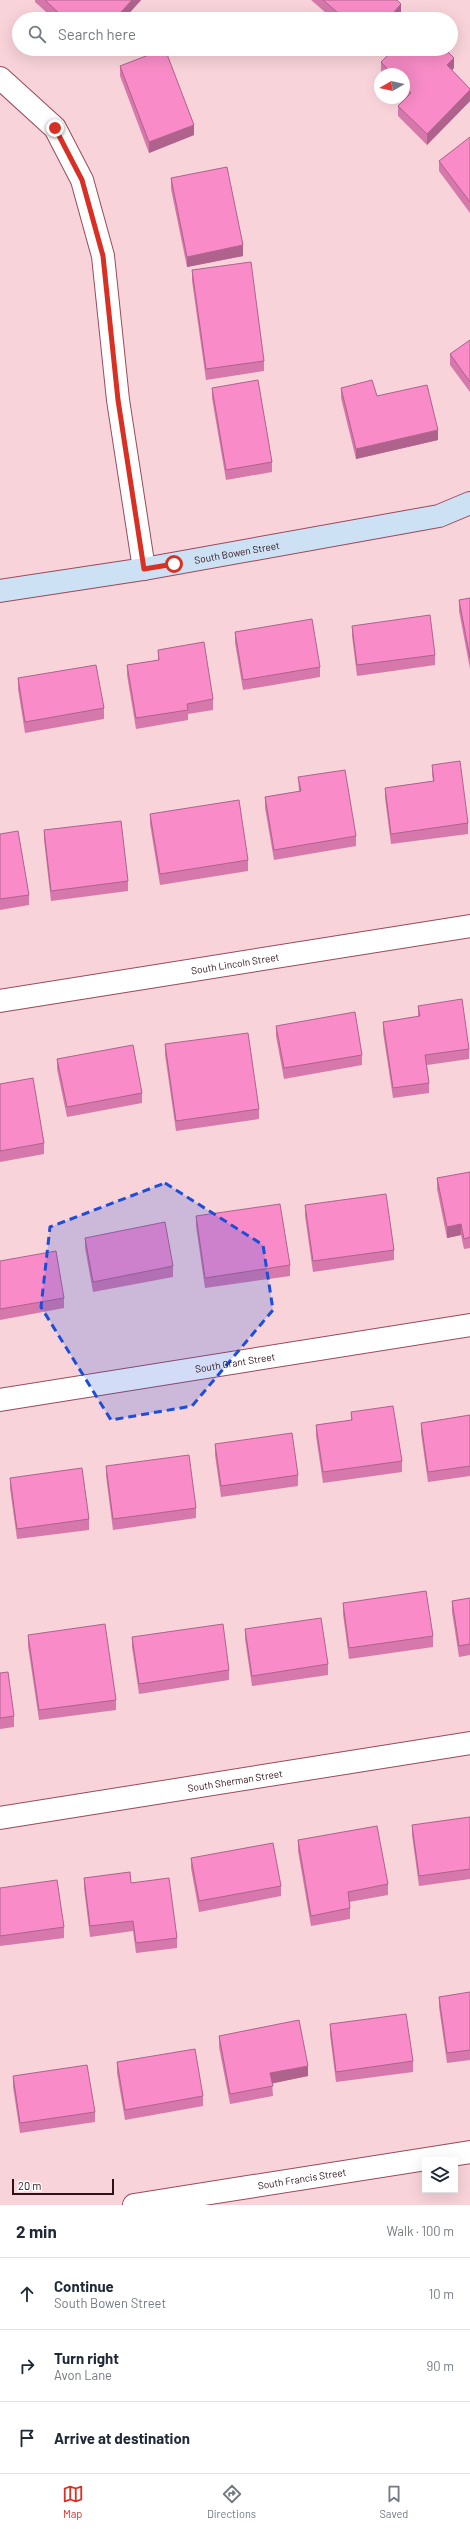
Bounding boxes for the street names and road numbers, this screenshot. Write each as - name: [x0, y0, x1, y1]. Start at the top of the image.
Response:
- street label: South Bowen Street: [193, 539, 281, 566]
- street label: South Lincoln Street: [190, 951, 280, 976]
- street label: South Grant Street: [194, 1350, 276, 1375]
- street label: South Sherman Street: [187, 1767, 284, 1794]
- street label: South Francis Street: [257, 2166, 347, 2191]

